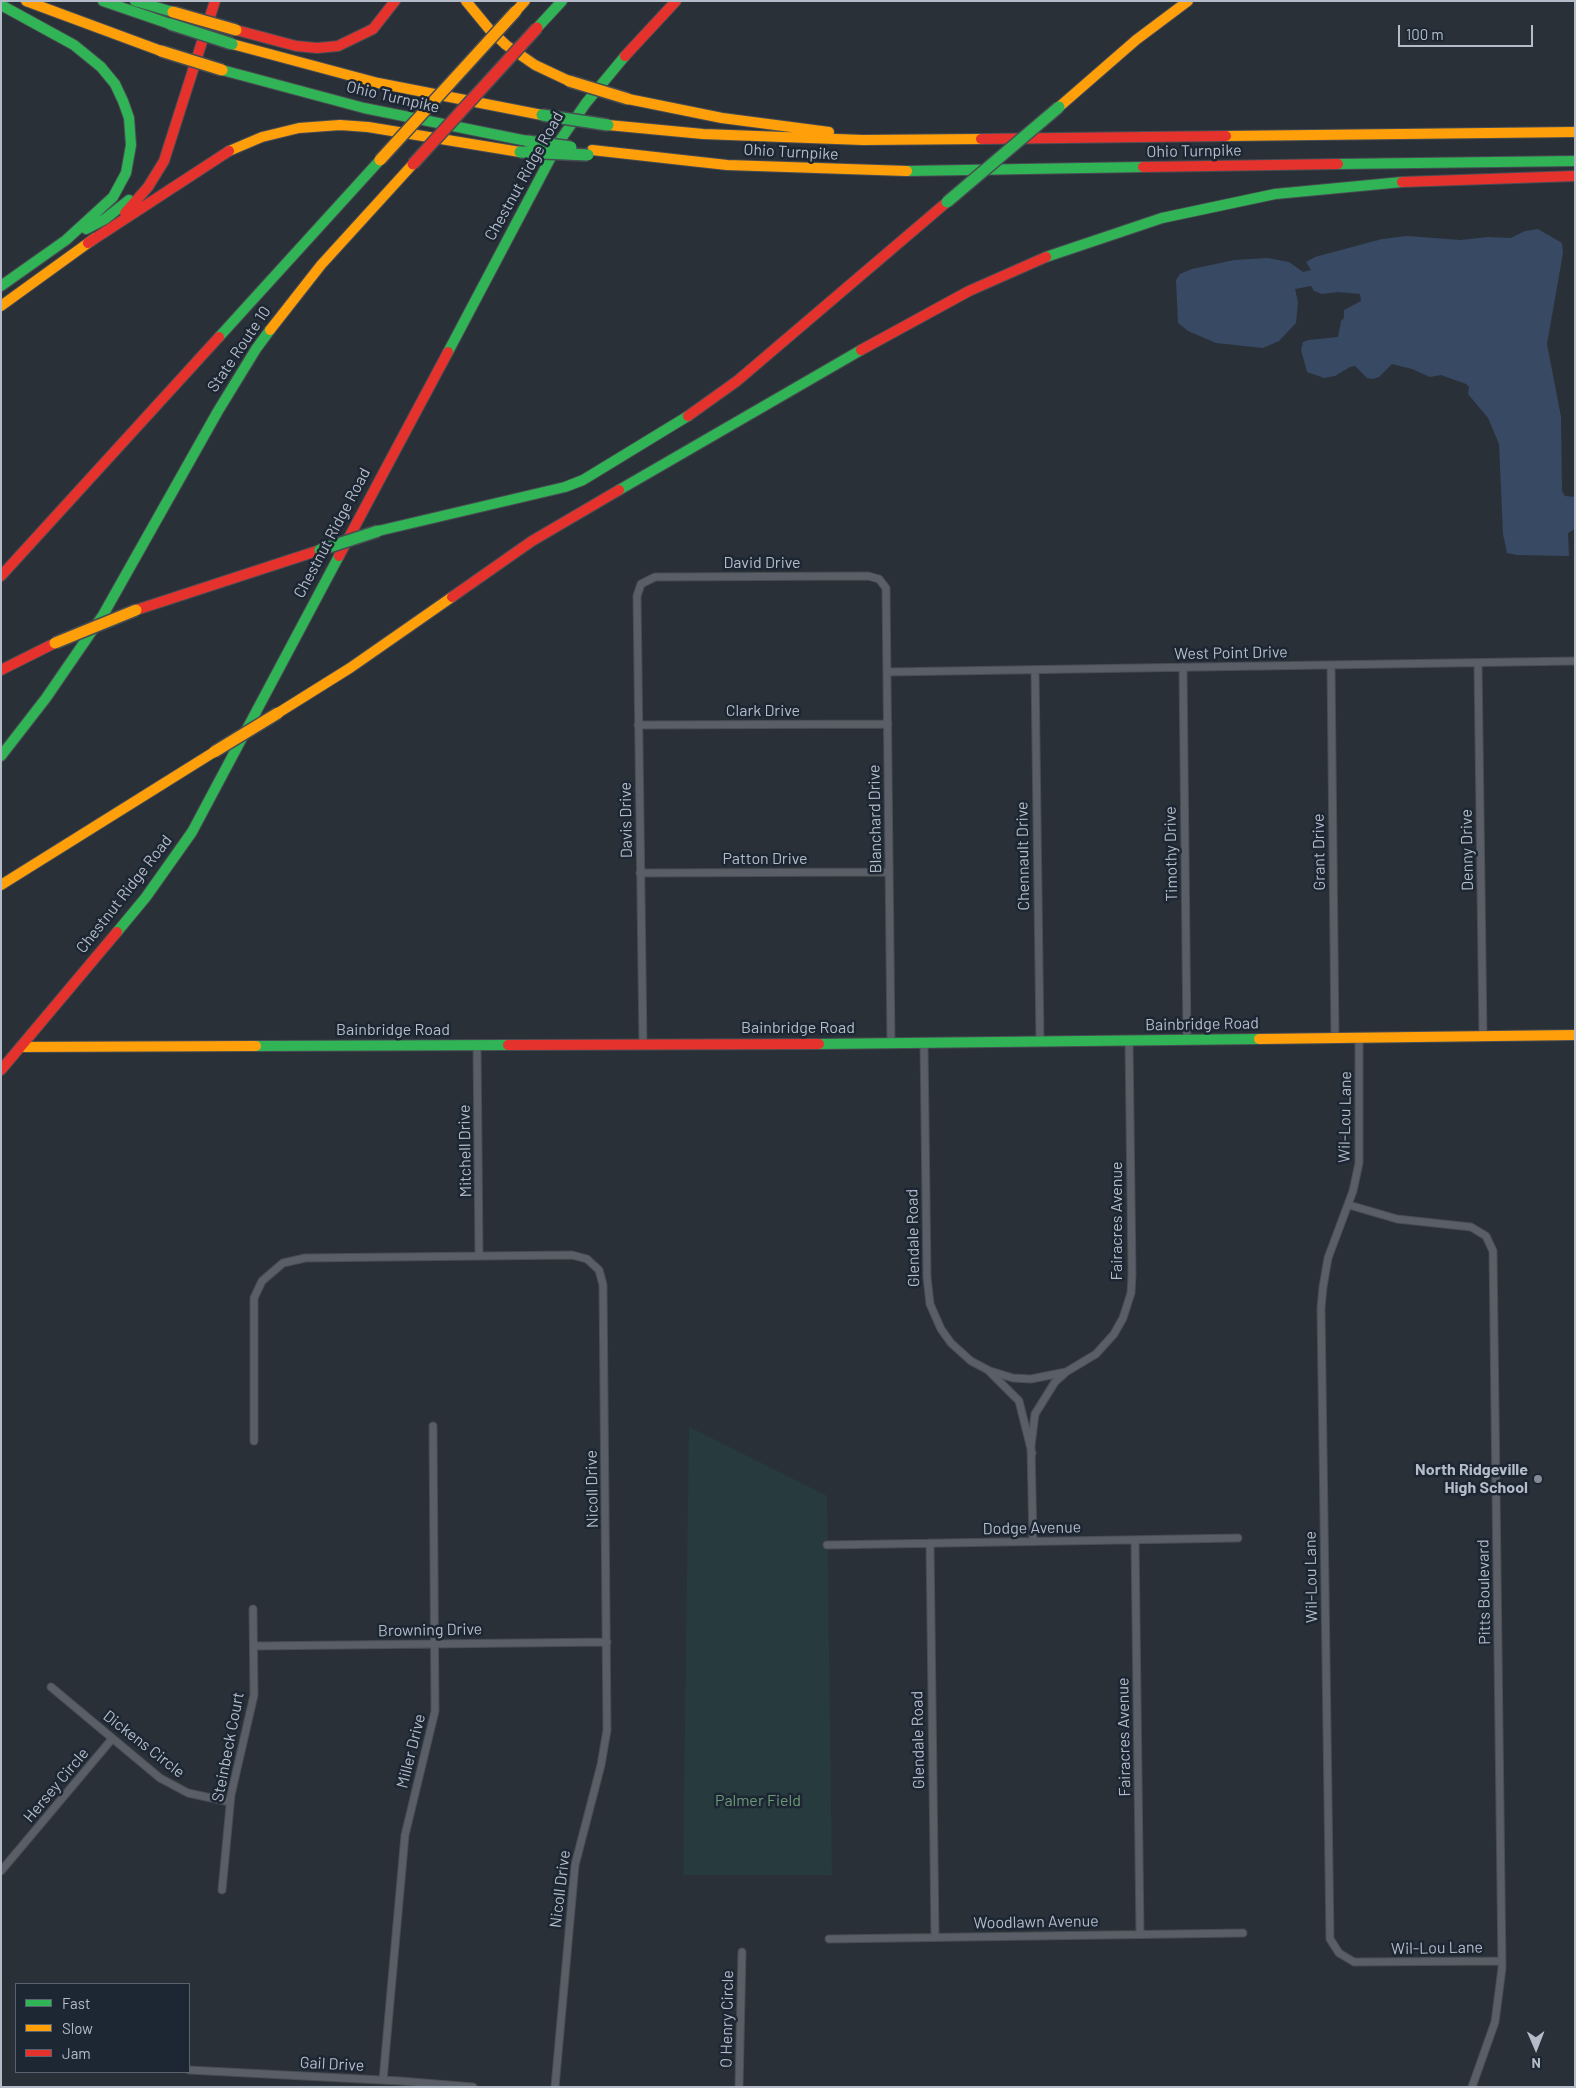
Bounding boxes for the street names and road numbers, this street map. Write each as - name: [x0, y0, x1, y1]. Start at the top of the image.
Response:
- street label: Ohio Turnpike: [344, 77, 442, 117]
- street label: Chestnut Ridge Road: [481, 108, 567, 244]
- street label: Ohio Turnpike: [743, 140, 839, 164]
- street label: Ohio Turnpike: [1146, 141, 1242, 161]
- street label: State Route 10: [203, 302, 275, 396]
- street label: Chestnut Ridge Road: [290, 465, 374, 601]
- street label: David Drive: [723, 553, 801, 573]
- street label: West Point Drive: [1174, 642, 1288, 664]
- street label: Clark Drive: [726, 701, 800, 721]
- street label: Blanchard Drive: [864, 764, 886, 874]
- street label: Davis Drive: [616, 782, 636, 858]
- street label: Chennault Drive: [1012, 801, 1034, 911]
- street label: Timothy Drive: [1161, 806, 1181, 902]
- street label: Denny Drive: [1457, 809, 1477, 891]
- street label: Grant Drive: [1309, 813, 1329, 891]
- street label: Chestnut Ridge Road: [72, 831, 176, 957]
- street label: Patton Drive: [722, 849, 808, 869]
- street label: Bainbridge Road: [1145, 1013, 1259, 1035]
- street label: Bainbridge Road: [741, 1018, 855, 1038]
- street label: Bainbridge Road: [336, 1020, 450, 1040]
- street label: Wil-Lou Lane: [1335, 1071, 1355, 1163]
- street label: Mitchell Drive: [455, 1105, 475, 1197]
- street label: Fairacres Avenue: [1107, 1162, 1127, 1280]
- street label: Glendale Road: [903, 1189, 923, 1287]
- street label: Nicoll Drive: [582, 1450, 602, 1528]
- street label: Dodge Avenue: [983, 1518, 1081, 1538]
- street label: Wil-Lou Lane: [1301, 1531, 1321, 1623]
- street label: Pitts Boulevard: [1473, 1539, 1495, 1645]
- street label: Browning Drive: [378, 1619, 482, 1641]
- street label: Fairacres Avenue: [1113, 1677, 1135, 1797]
- street label: Steinbeck Court: [208, 1690, 248, 1804]
- street label: Glendale Road: [908, 1691, 928, 1789]
- street label: Dickens Circle: [99, 1706, 189, 1782]
- street label: Miller Drive: [392, 1712, 430, 1790]
- street label: Hersey Circle: [19, 1744, 93, 1826]
- street label: Nicoll Drive: [546, 1849, 574, 1929]
- street label: Woodlawn Avenue: [973, 1911, 1099, 1933]
- street label: Wil-Lou Lane: [1391, 1938, 1483, 1958]
- street label: O Henry Circle: [717, 1970, 737, 2068]
- street label: Gail Drive: [299, 2053, 365, 2075]

